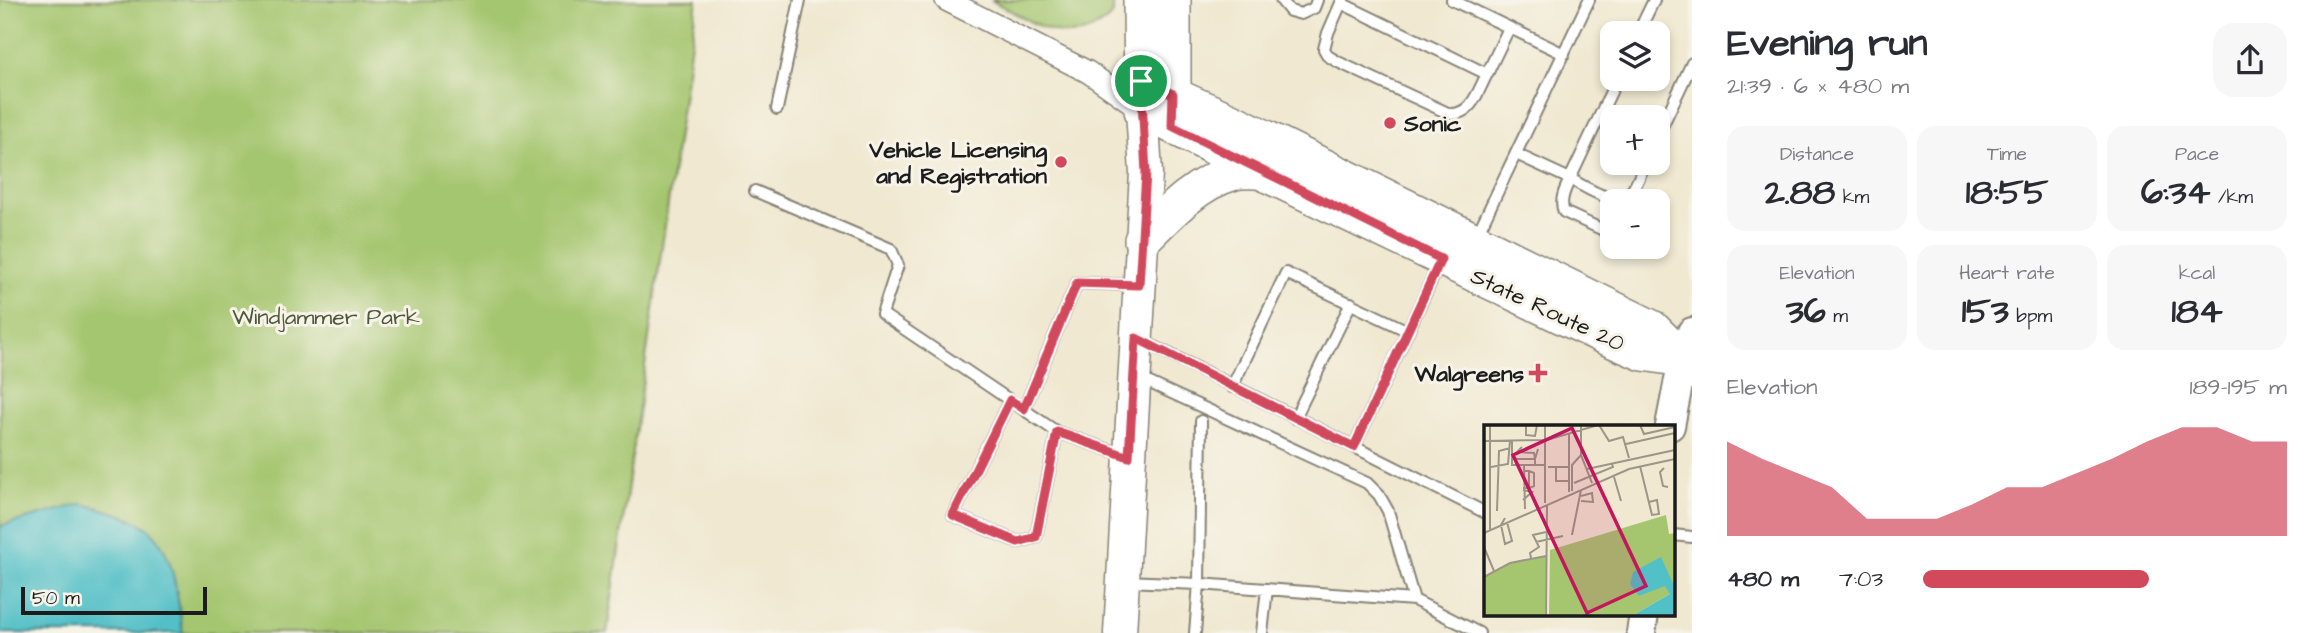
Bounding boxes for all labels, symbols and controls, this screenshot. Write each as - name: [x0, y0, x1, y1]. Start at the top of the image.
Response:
- text: Evening run: [1727, 18, 1928, 70]
- map controls: [1600, 21, 1670, 259]
- button: layers: [1600, 21, 1670, 91]
- button: share: [2213, 23, 2287, 97]
- pin: [1111, 51, 1171, 111]
- icon: arrive: [1122, 62, 1160, 100]
- text: 21:39 · 6 × 480 m: [1727, 70, 1909, 102]
- button: +: [1600, 105, 1670, 175]
- place label: Sonic: [1403, 108, 1462, 140]
- marker: Sonic: [1382, 115, 1398, 131]
- place label: Vehicle Licensing and Registration: [868, 134, 1047, 193]
- text: Distance: [1780, 141, 1854, 168]
- text: Time: [1987, 141, 2027, 168]
- text: Pace: [2175, 141, 2219, 168]
- marker: Vehicle Licensing and Registration: [1053, 154, 1069, 170]
- text: 2.88: [1765, 168, 1835, 217]
- text: 18:55: [1966, 168, 2048, 217]
- text: 6:34: [2141, 168, 2210, 217]
- text: km: [1835, 184, 1869, 211]
- text: /km: [2210, 184, 2253, 211]
- button: −: [1600, 189, 1670, 259]
- street label: State Route 20: [1465, 260, 1630, 360]
- text: Elevation: [1780, 260, 1854, 287]
- text: Heart rate: [1959, 260, 2055, 287]
- text: kcal: [2179, 260, 2215, 287]
- text: 36: [1786, 287, 1826, 336]
- text: 153: [1962, 287, 2009, 336]
- text: 184: [2172, 287, 2223, 336]
- park label: Windjammer Park: [232, 301, 420, 333]
- text: m: [1826, 303, 1848, 330]
- text: bpm: [2009, 303, 2052, 330]
- place label: Walgreens: [1414, 358, 1524, 391]
- marker: Walgreens: [1530, 365, 1546, 381]
- text: Elevation: [1727, 371, 1818, 403]
- text: 189–195 m: [2189, 371, 2287, 403]
- inset map: [1484, 425, 1674, 616]
- text: 480 m: [1727, 563, 1799, 595]
- text: 7:03: [1839, 563, 1883, 595]
- scale bar: [21, 584, 206, 616]
- text: 50 m: [32, 585, 80, 612]

